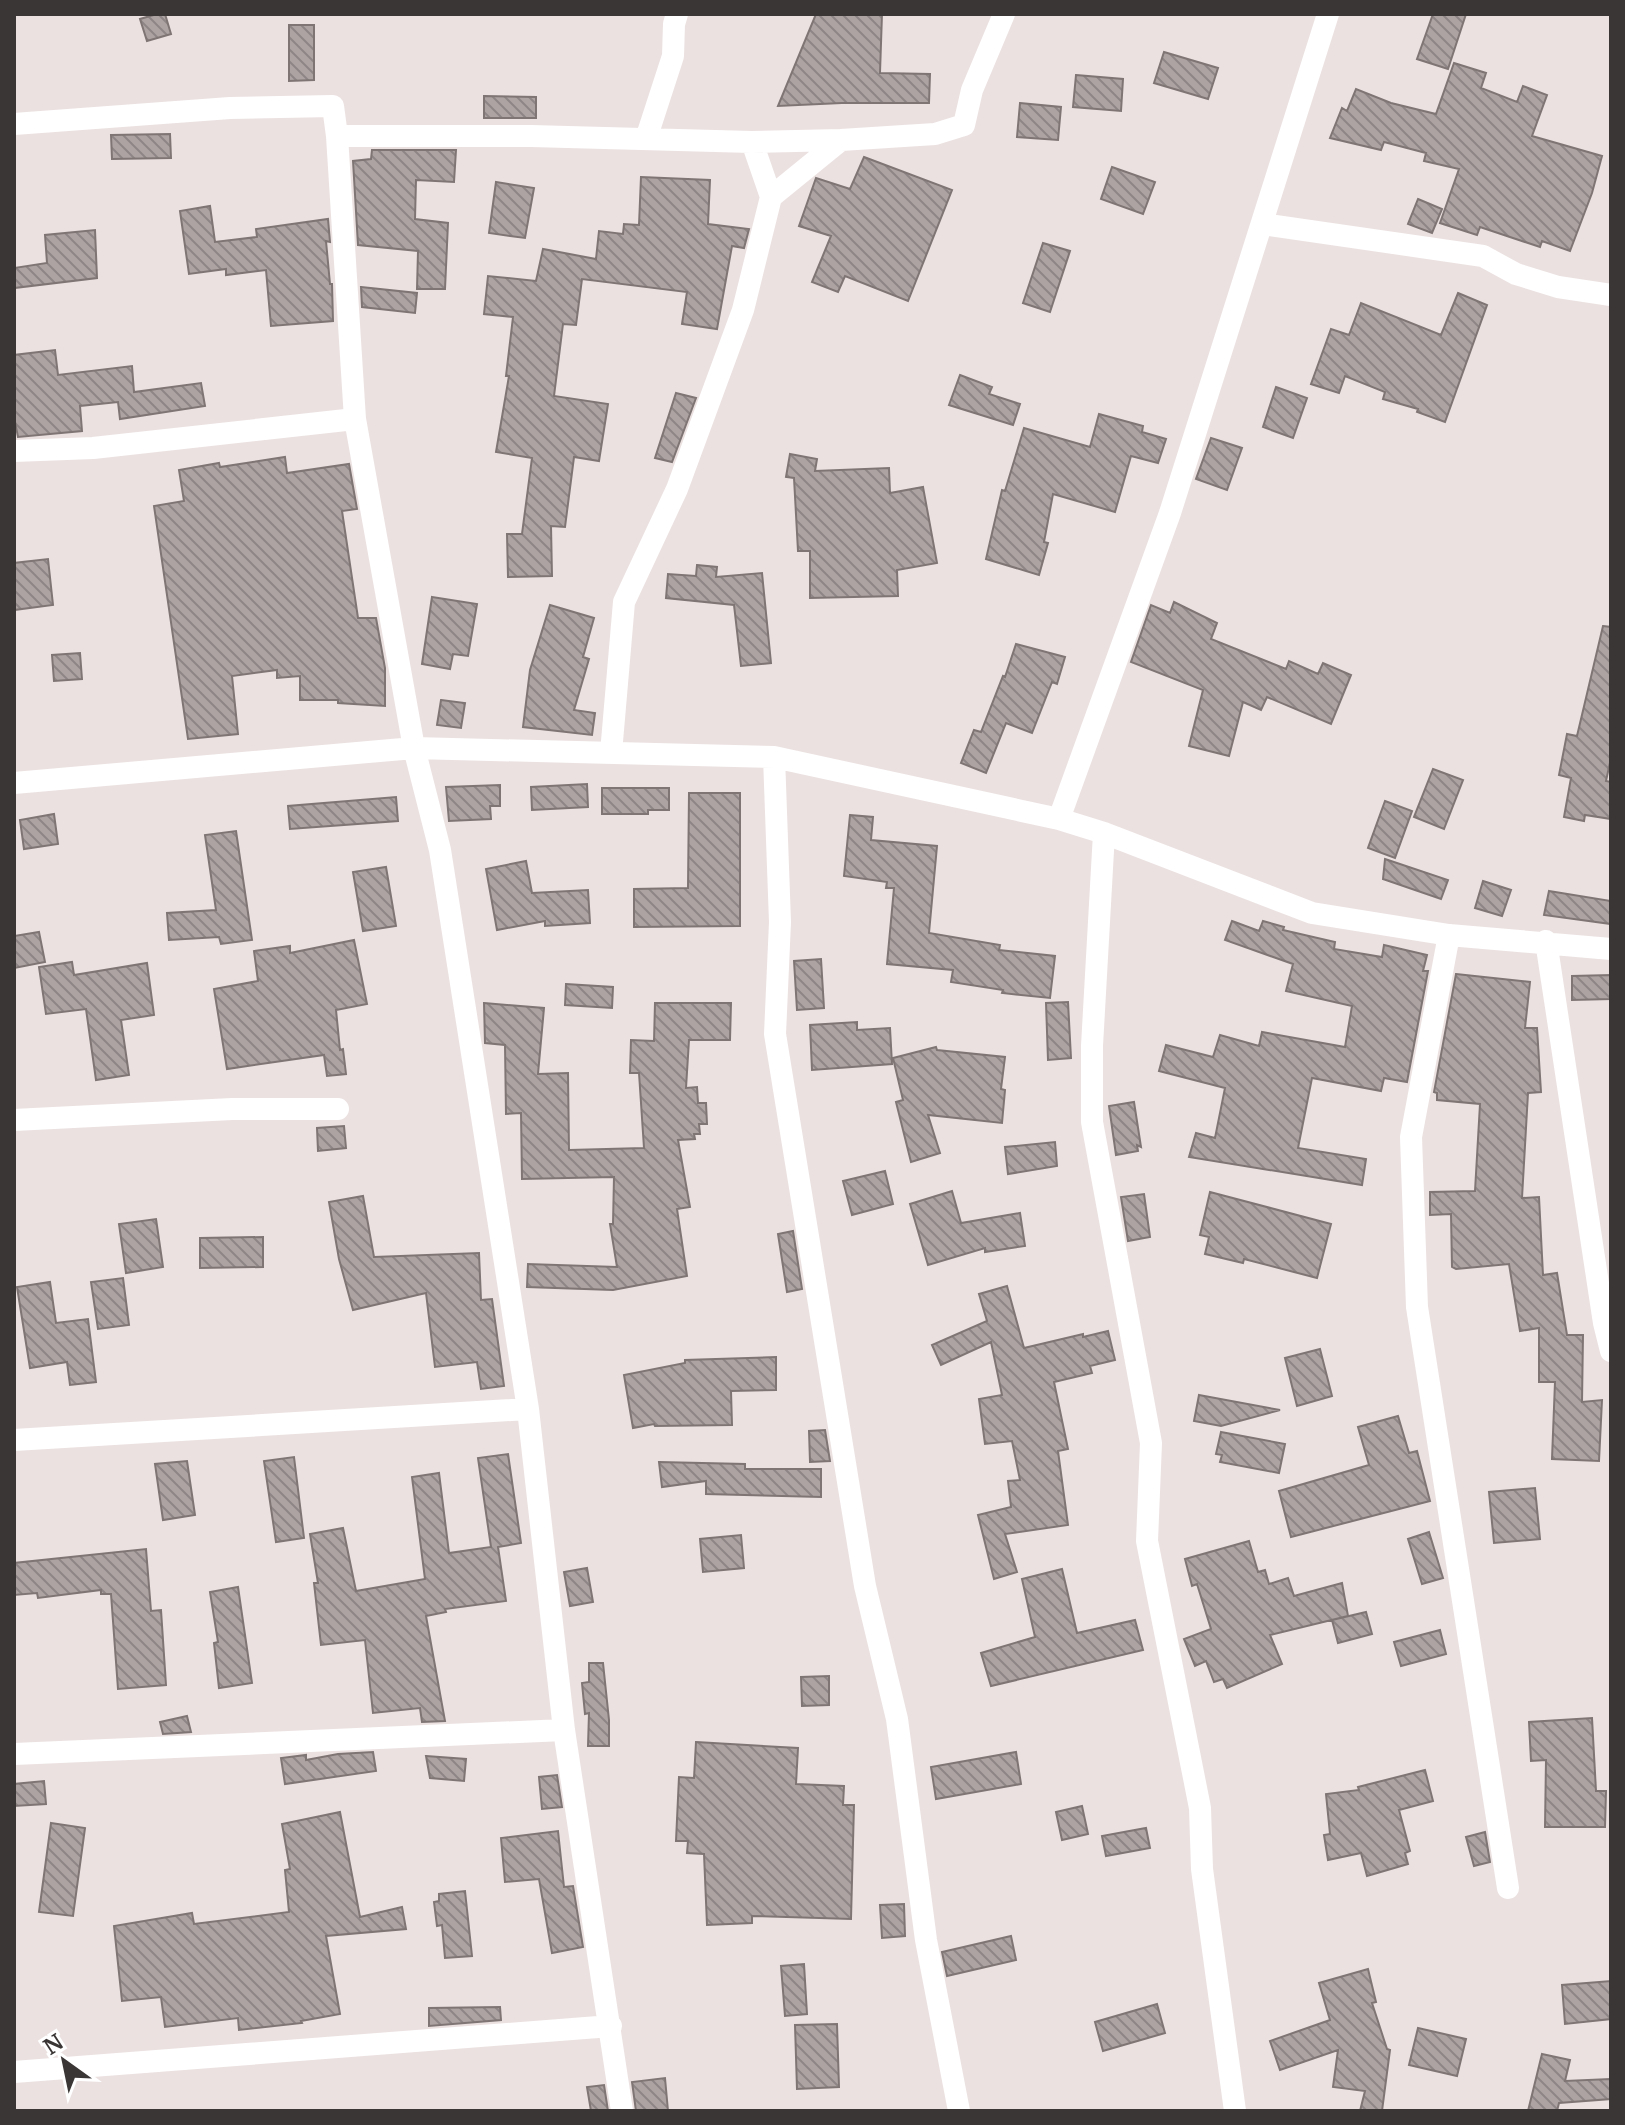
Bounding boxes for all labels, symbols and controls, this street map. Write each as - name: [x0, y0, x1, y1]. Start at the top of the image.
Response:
- north arrow: [24, 2021, 104, 2101]
- text: N: [38, 2027, 69, 2061]

